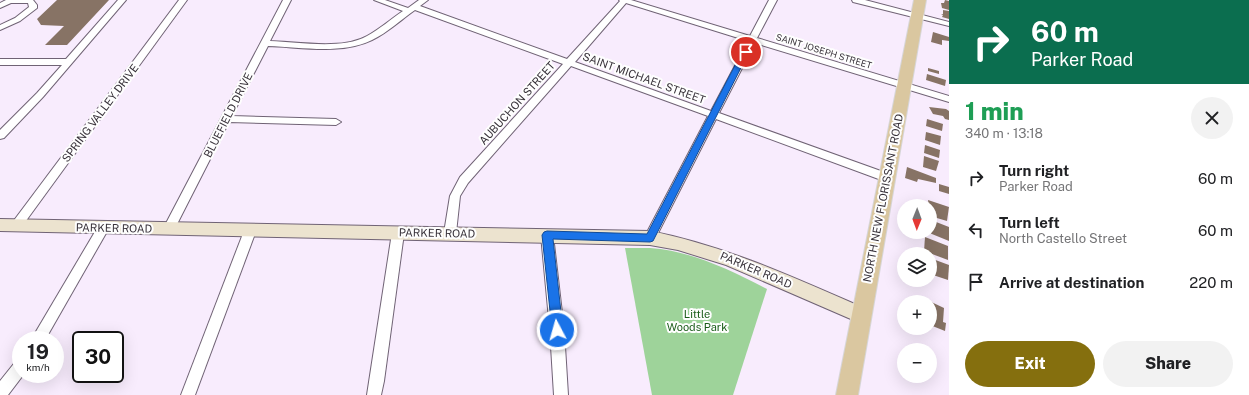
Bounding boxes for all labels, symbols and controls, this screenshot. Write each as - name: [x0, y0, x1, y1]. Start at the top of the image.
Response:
- text: 60 m: [1031, 15, 1099, 48]
- icon: right: [965, 16, 1017, 68]
- street label: SAINT JOSEPH STREET: [775, 31, 874, 71]
- pin: [729, 35, 763, 69]
- icon: arrive: [735, 41, 757, 63]
- text: Parker Road: [1031, 49, 1133, 70]
- street label: SAINT MICHAEL STREET: [581, 50, 707, 106]
- street label: AUBUCHON STREET: [477, 59, 558, 147]
- street label: SPRING VALLEY DRIVE: [59, 62, 141, 164]
- street label: BLUEFIELD DRIVE: [201, 70, 255, 159]
- text: 1 min: [965, 97, 1024, 125]
- button: close: [1191, 97, 1233, 139]
- street label: NORTH NEW FLORISSANT ROAD: [861, 112, 905, 283]
- text: 340 m · 13:18: [965, 126, 1043, 141]
- text: Turn right: [999, 162, 1069, 179]
- icon: right: [965, 167, 987, 189]
- text: 60 m: [1198, 170, 1233, 187]
- text: Parker Road: [999, 179, 1073, 194]
- north arrow: [897, 199, 937, 239]
- map controls: [897, 199, 937, 383]
- text: Turn left: [999, 214, 1060, 231]
- icon: left: [965, 219, 987, 241]
- street label: PARKER ROAD: [76, 221, 153, 235]
- text: 60 m: [1198, 222, 1233, 239]
- street label: PARKER ROAD: [399, 226, 476, 240]
- text: North Castello Street: [999, 231, 1127, 246]
- button: layers: [897, 247, 937, 287]
- street label: PARKER ROAD: [718, 250, 794, 291]
- icon: arrive: [965, 271, 987, 293]
- text: Arrive at destination: [999, 274, 1144, 291]
- text: 220 m: [1189, 274, 1233, 291]
- button: +: [897, 295, 937, 335]
- park label: Little Woods Park: [667, 308, 727, 333]
- position arrow: [536, 309, 578, 351]
- speed limit sign: 30: [72, 331, 124, 383]
- text: 19: [27, 340, 49, 364]
- button: Exit: [965, 341, 1095, 387]
- button: Share: [1103, 341, 1233, 387]
- button: −: [897, 343, 937, 383]
- text: km/h: [26, 361, 50, 373]

